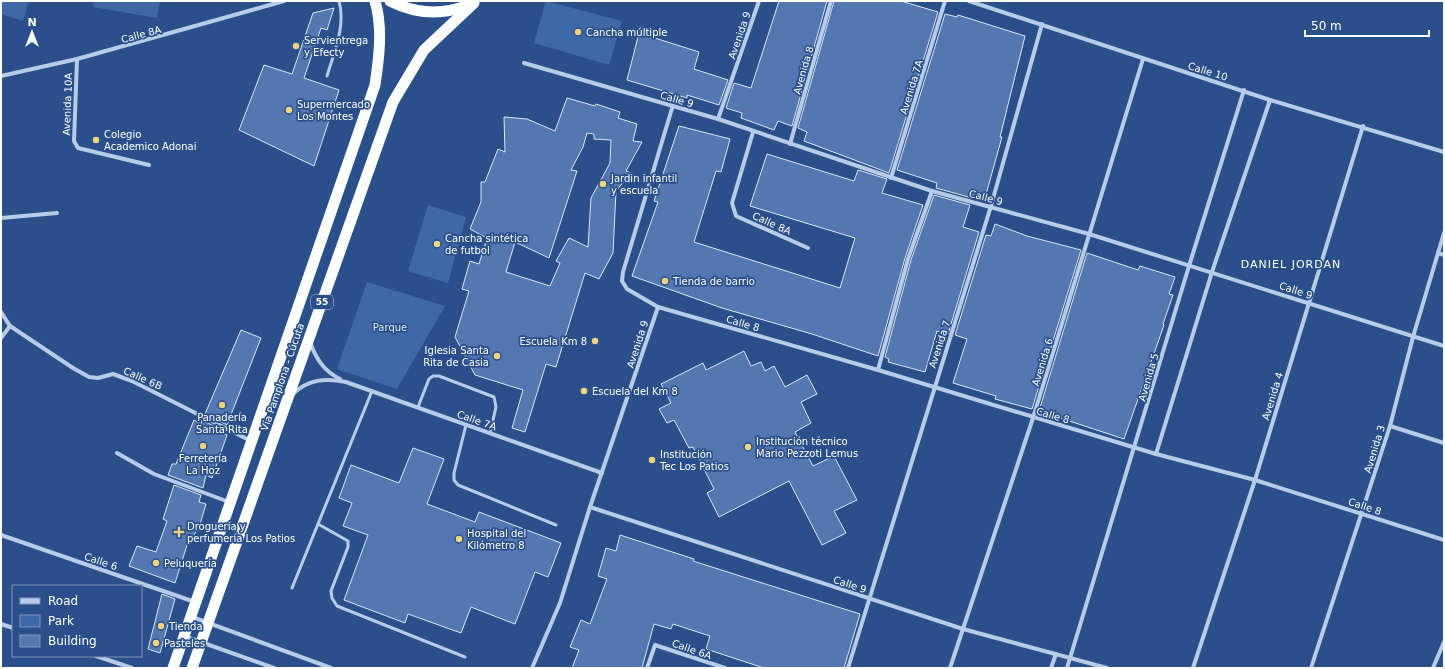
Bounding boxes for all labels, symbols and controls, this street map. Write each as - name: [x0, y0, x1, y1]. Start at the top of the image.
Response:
- street label: Avenida 9: [726, 10, 753, 60]
- north arrow: [12, 12, 52, 52]
- scale bar: [1305, 12, 1429, 38]
- text: N: [27, 16, 37, 29]
- text: 50 m: [1311, 19, 1342, 33]
- street label: Calle 8A: [120, 24, 163, 45]
- marker: Cancha múltiple: [573, 27, 583, 37]
- place label: Cancha múltiple: [586, 27, 667, 38]
- place label: Servientrega y Efecty: [304, 35, 368, 58]
- marker: Servientrega y Efecty: [291, 41, 301, 51]
- street label: Avenida 8: [791, 45, 816, 95]
- street label: Avenida 7A: [898, 58, 925, 116]
- street label: Calle 10: [1187, 60, 1229, 83]
- street label: Avenida 10A: [61, 72, 74, 136]
- street label: Calle 9: [659, 89, 695, 110]
- place label: Supermercado Los Montes: [297, 99, 370, 122]
- marker: Supermercado Los Montes: [284, 105, 294, 115]
- place label: Colegio Academico Adonai: [104, 129, 196, 152]
- marker: Colegio Academico Adonai: [91, 135, 101, 145]
- place label: Jardin infantil y escuela: [610, 173, 677, 196]
- marker: Jardin infantil y escuela: [598, 179, 608, 189]
- street label: Calle 9: [968, 188, 1004, 207]
- street label: Calle 8A: [751, 210, 793, 237]
- place label: Cancha sintética de futbol: [445, 233, 528, 256]
- marker: Cancha sintética de futbol: [432, 239, 442, 249]
- district label: DANIEL JORDAN: [1241, 258, 1341, 271]
- marker: Tienda de barrio: [660, 276, 670, 286]
- place label: Tienda de barrio: [672, 276, 755, 287]
- street label: Calle 9: [1278, 280, 1314, 301]
- road number: 55: [311, 295, 333, 309]
- street label: Calle 8: [725, 313, 761, 334]
- street label: Avenida 9: [625, 319, 650, 369]
- street label: Avenida 7: [927, 319, 952, 369]
- street label: Vía Pamplona - Cúcuta: [259, 322, 306, 433]
- park label: Parque: [373, 322, 407, 333]
- place label: Escuela Km 8: [520, 336, 587, 347]
- marker: Escuela Km 8: [590, 336, 600, 346]
- street label: Avenida 6: [1030, 337, 1055, 387]
- place label: Iglesia Santa Rita de Casia: [423, 345, 489, 368]
- marker: Iglesia Santa Rita de Casia: [492, 351, 502, 361]
- street label: Avenida 5: [1136, 352, 1161, 402]
- street label: Calle 6B: [122, 365, 164, 392]
- street label: Avenida 4: [1260, 371, 1285, 421]
- marker: Escuela del Km 8: [579, 386, 589, 396]
- place label: Escuela del Km 8: [592, 386, 678, 397]
- marker: Panadería Santa Rita: [217, 400, 227, 410]
- street label: Calle 8: [1035, 405, 1071, 426]
- street label: Calle 7A: [456, 409, 498, 432]
- place label: Panadería Santa Rita: [196, 412, 248, 435]
- street label: Avenida 3: [1362, 424, 1387, 474]
- place label: Institución técnico Mario Pezzoti Lemus: [756, 436, 858, 459]
- marker: Ferretería La Hoz: [198, 441, 208, 451]
- marker: Institución técnico Mario Pezzoti Lemus: [743, 442, 753, 452]
- place label: Institución Tec Los Patios: [659, 449, 729, 472]
- place label: Ferretería La Hoz: [179, 453, 227, 476]
- marker: Institución Tec Los Patios: [647, 455, 657, 465]
- street label: Calle 8: [1347, 496, 1383, 517]
- place label: Droguería y perfumería Los Patios: [187, 521, 295, 544]
- marker: Droguería y perfumería Los Patios: [174, 527, 184, 537]
- place label: Hospital del Kilómetro 8: [467, 528, 526, 551]
- marker: Hospital del Kilómetro 8: [454, 534, 464, 544]
- street label: Calle 6: [83, 551, 119, 572]
- marker: Peluquería: [151, 558, 161, 568]
- place label: Peluquería: [164, 558, 217, 569]
- street label: Calle 9: [832, 574, 868, 595]
- legend: [12, 585, 142, 657]
- text: Road: [48, 594, 78, 608]
- text: Park: [48, 614, 74, 628]
- marker: Tienda: [156, 621, 166, 631]
- place label: Tienda: [168, 621, 203, 632]
- text: Building: [48, 634, 97, 648]
- marker: Pasteles: [151, 638, 161, 648]
- place label: Pasteles: [164, 638, 205, 649]
- street label: Calle 6A: [671, 638, 713, 661]

